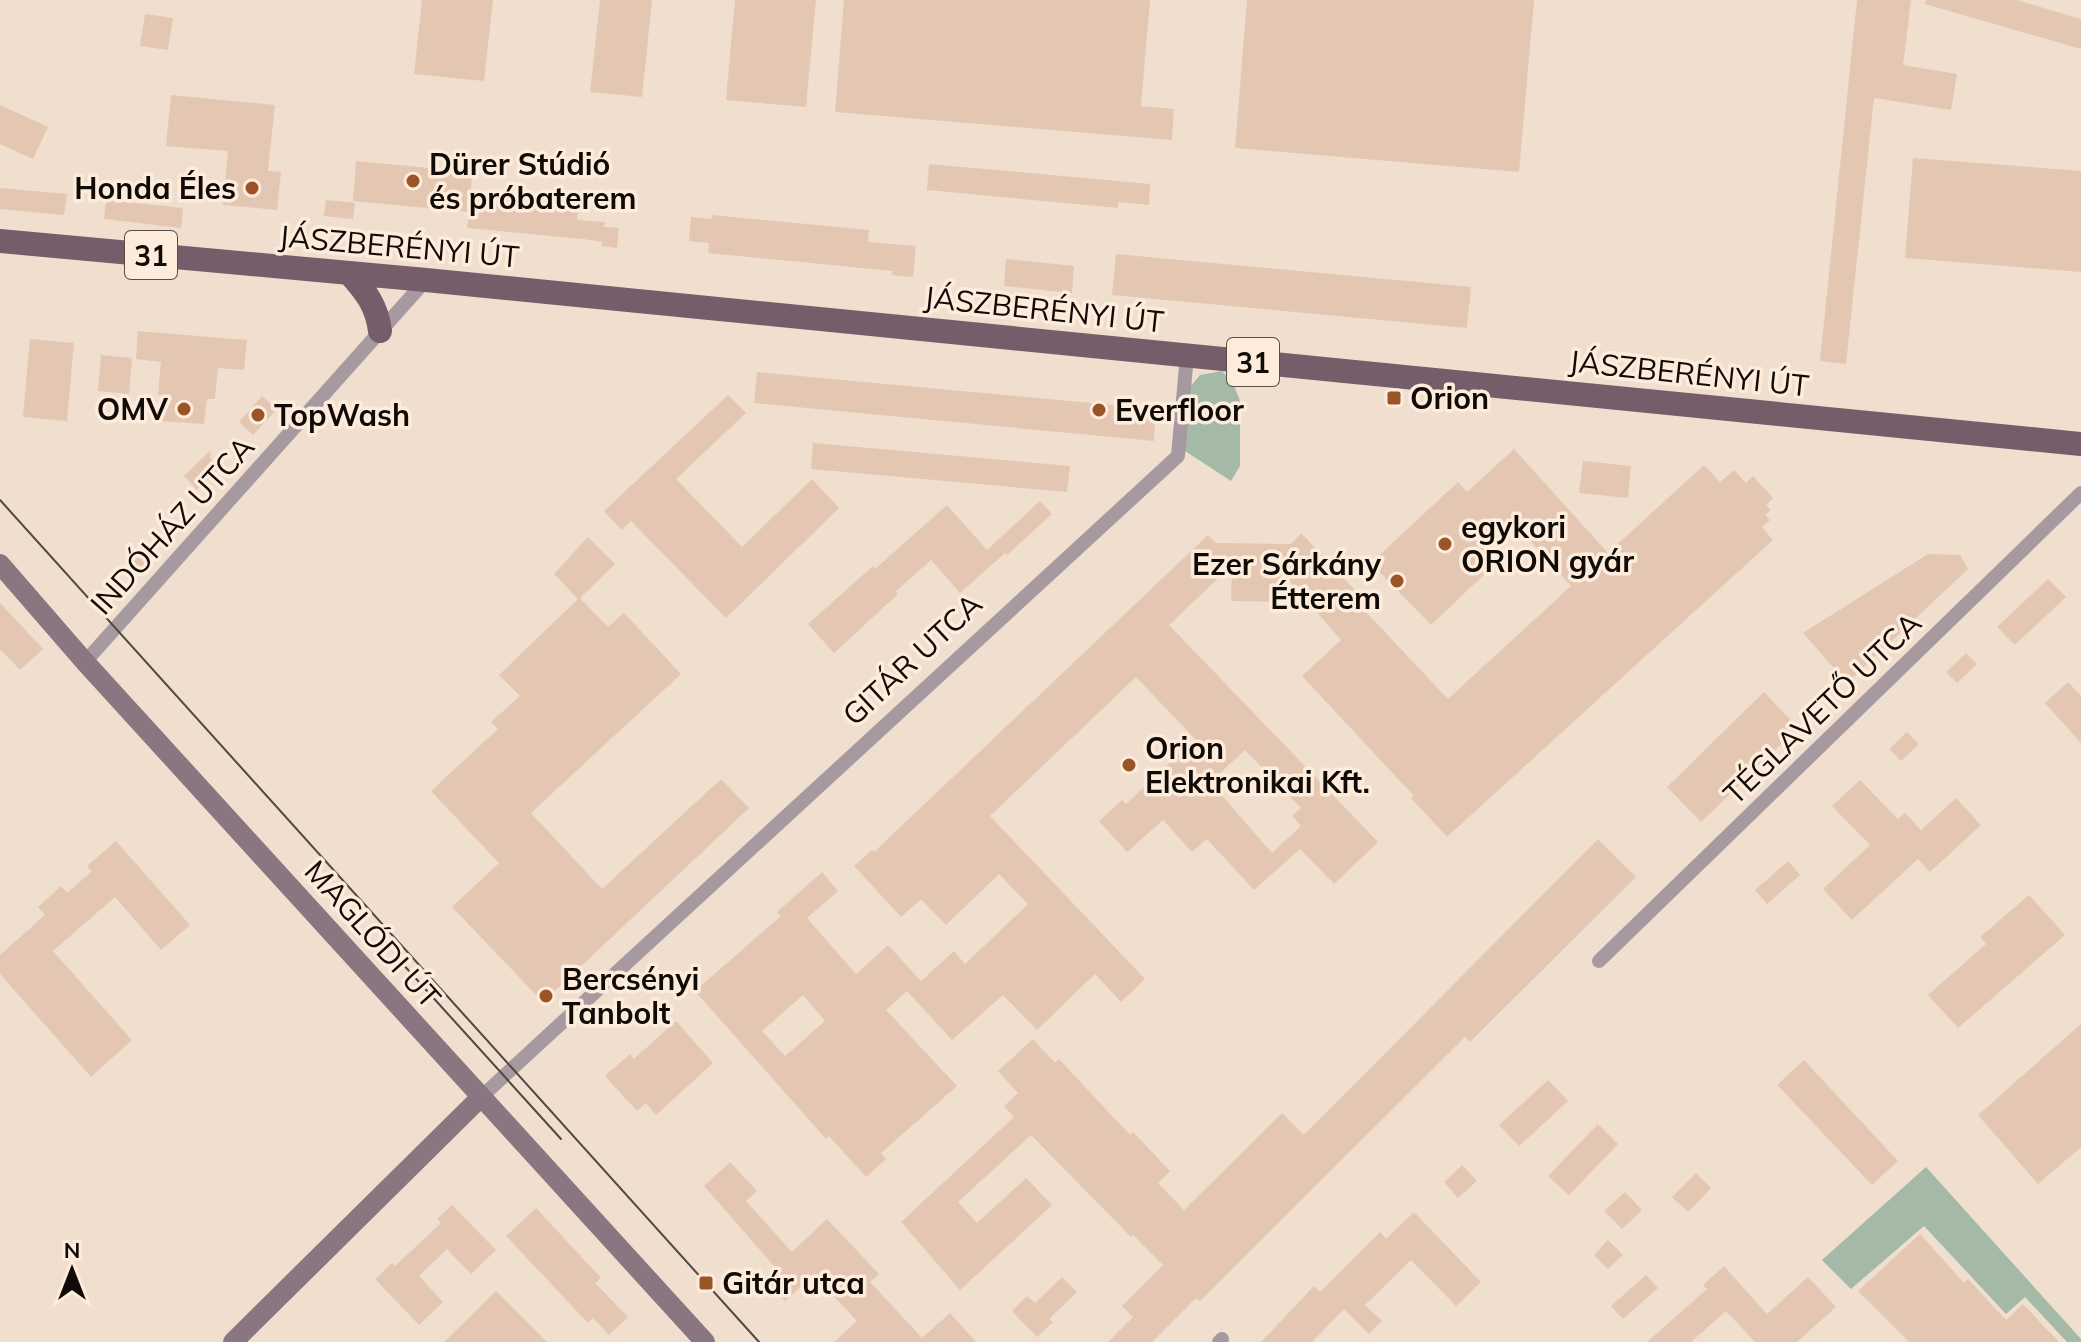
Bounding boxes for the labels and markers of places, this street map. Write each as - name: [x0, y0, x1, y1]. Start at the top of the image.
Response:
- place label: Dürer Stúdió és próbaterem: [429, 145, 636, 217]
- place label: Honda Éles: [74, 169, 236, 207]
- marker: Dürer Stúdió és próbaterem: [404, 172, 422, 190]
- marker: Honda Éles: [243, 179, 261, 197]
- place label: Orion: [1410, 379, 1489, 417]
- marker: Orion: [1385, 389, 1403, 407]
- place label: OMV: [97, 390, 168, 428]
- place label: Everfloor: [1115, 391, 1244, 429]
- place label: TopWash: [274, 396, 410, 434]
- marker: OMV: [175, 400, 193, 418]
- marker: Everfloor: [1090, 401, 1108, 419]
- marker: TopWash: [249, 406, 267, 424]
- place label: egykori ORION gyár: [1461, 508, 1634, 580]
- marker: egykori ORION gyár: [1436, 535, 1454, 553]
- place label: Ezer Sárkány Étterem: [1192, 545, 1382, 617]
- marker: Ezer Sárkány Étterem: [1388, 572, 1406, 590]
- place label: Orion Elektronikai Kft.: [1145, 729, 1370, 801]
- marker: Orion Elektronikai Kft.: [1120, 756, 1138, 774]
- place label: Bercsényi Tanbolt: [562, 960, 699, 1032]
- marker: Bercsényi Tanbolt: [537, 987, 555, 1005]
- place label: Gitár utca: [722, 1264, 865, 1302]
- marker: Gitár utca: [697, 1274, 715, 1292]

